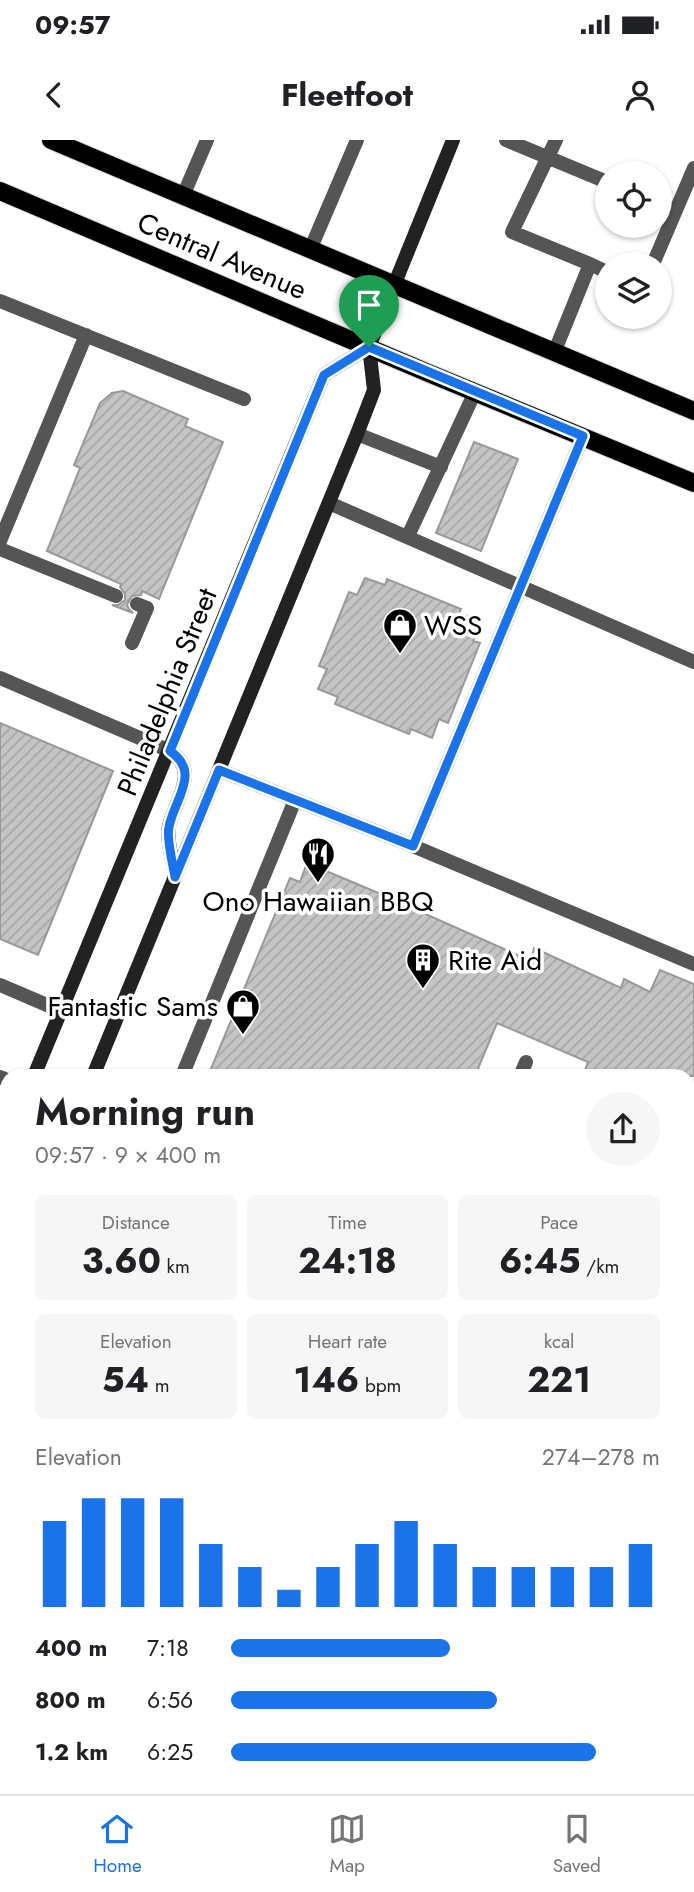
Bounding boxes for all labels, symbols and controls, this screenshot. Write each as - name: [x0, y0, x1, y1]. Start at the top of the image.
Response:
- text: 09:57: [35, 6, 110, 44]
- text: Fleetfoot: [281, 72, 413, 118]
- icon: back: [35, 76, 73, 114]
- icon: person: [621, 76, 659, 114]
- map controls: [595, 161, 672, 329]
- button: locate: [595, 161, 672, 238]
- street label: Central Avenue: [131, 202, 313, 310]
- button: layers: [595, 252, 672, 329]
- pin: [339, 275, 399, 347]
- icon: arrive: [350, 286, 388, 324]
- street label: Philadelphia Street: [107, 582, 227, 802]
- place label: WSS: [424, 605, 482, 646]
- shop icon: WSS: [381, 606, 419, 655]
- restaurant icon: Ono Hawaiian BBQ: [299, 835, 337, 884]
- place label: Ono Hawaiian BBQ: [203, 881, 434, 922]
- place label: Rite Aid: [448, 940, 542, 981]
- building icon: Rite Aid: [404, 941, 442, 990]
- place label: Fantastic Sams: [47, 986, 218, 1027]
- shop icon: Fantastic Sams: [224, 987, 262, 1036]
- text: Morning run: [35, 1084, 255, 1139]
- button: share: [586, 1092, 660, 1166]
- text: 09:57 · 9 × 400 m: [35, 1138, 221, 1172]
- text: Distance: [102, 1209, 170, 1236]
- text: Time: [328, 1209, 367, 1236]
- text: Pace: [540, 1209, 578, 1236]
- text: 3.60: [82, 1236, 161, 1286]
- text: 24:18: [298, 1236, 397, 1286]
- text: 6:45: [499, 1236, 581, 1286]
- text: km: [161, 1253, 190, 1280]
- text: /km: [581, 1253, 619, 1280]
- text: Elevation: [100, 1328, 172, 1355]
- text: Heart rate: [308, 1328, 387, 1355]
- text: kcal: [544, 1328, 575, 1355]
- text: 54: [102, 1355, 149, 1405]
- text: 146: [294, 1355, 359, 1405]
- text: 221: [527, 1355, 591, 1405]
- text: m: [149, 1372, 170, 1399]
- text: bpm: [359, 1372, 401, 1399]
- text: Elevation: [35, 1440, 122, 1474]
- text: 274–278 m: [542, 1440, 660, 1474]
- text: 400 m: [35, 1631, 107, 1665]
- text: 7:18: [147, 1631, 189, 1665]
- text: 800 m: [35, 1683, 106, 1717]
- text: 6:56: [147, 1683, 193, 1717]
- text: 1.2 km: [35, 1735, 108, 1769]
- text: 6:25: [147, 1735, 193, 1769]
- tab: Home: [93, 1810, 142, 1879]
- tab: Map: [328, 1810, 366, 1879]
- tab: Saved: [553, 1810, 601, 1879]

